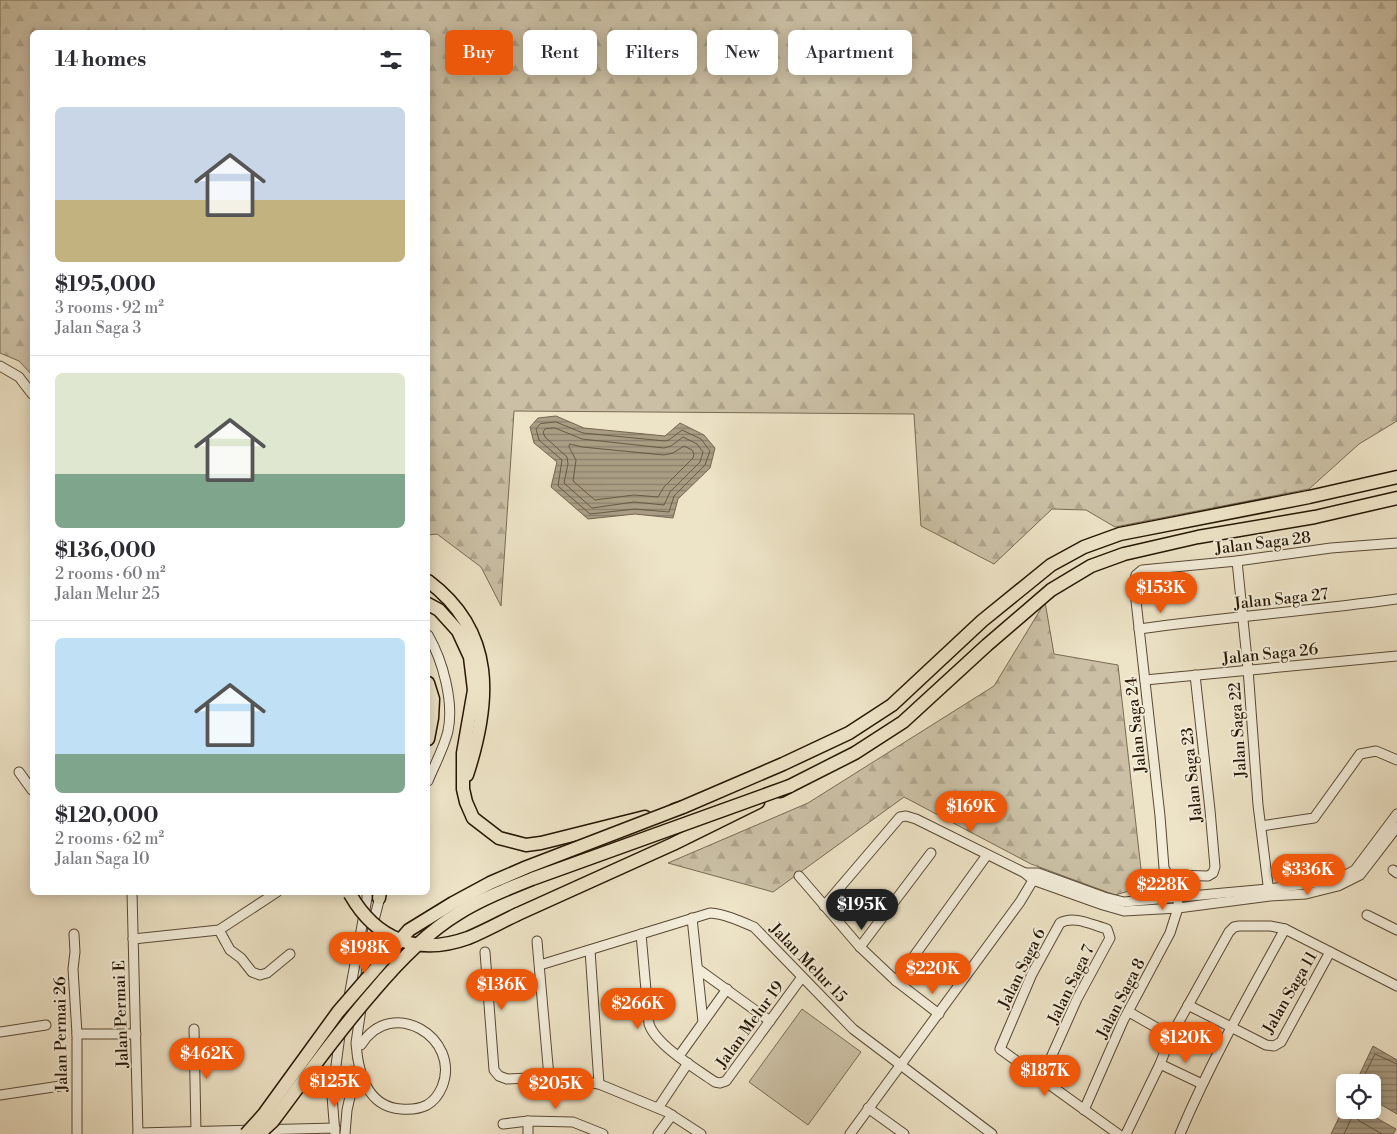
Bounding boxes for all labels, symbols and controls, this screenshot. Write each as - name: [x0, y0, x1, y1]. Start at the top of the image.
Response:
- chip: Buy: [445, 30, 513, 75]
- chip: Rent: [523, 30, 597, 75]
- chip: Filters: [607, 30, 697, 75]
- chip: New: [707, 30, 778, 75]
- chip: Apartment: [788, 30, 912, 75]
- icon: filters: [377, 46, 405, 74]
- text: 14 homes: [55, 47, 146, 73]
- icon: home: [185, 140, 275, 230]
- text: $195,000: [55, 272, 156, 298]
- text: 3 rooms · 92 m²: [55, 298, 164, 318]
- text: Jalan Saga 3: [55, 318, 141, 338]
- icon: home: [185, 405, 275, 495]
- street label: Jalan Saga 28: [1213, 527, 1312, 559]
- text: $136,000: [55, 538, 156, 564]
- text: 2 rooms · 60 m²: [55, 564, 166, 584]
- pin: $153K: [1126, 572, 1196, 614]
- text: $153K: [1136, 578, 1186, 598]
- text: Jalan Melur 25: [55, 584, 160, 604]
- street label: Jalan Saga 27: [1232, 584, 1329, 614]
- street label: Jalan Saga 26: [1220, 639, 1319, 669]
- icon: home: [185, 670, 275, 760]
- street label: Jalan Saga 24: [1121, 676, 1151, 775]
- street label: Jalan Saga 22: [1225, 681, 1251, 779]
- street label: Jalan Saga 23: [1177, 726, 1207, 824]
- pin: $169K: [936, 790, 1006, 833]
- text: $169K: [946, 797, 996, 817]
- text: $120,000: [55, 803, 159, 829]
- text: 2 rooms · 62 m²: [55, 829, 164, 849]
- text: Jalan Saga 10: [55, 849, 150, 869]
- pin: $336K: [1273, 854, 1343, 896]
- text: $336K: [1282, 860, 1334, 880]
- pin: $228K: [1128, 868, 1198, 911]
- text: $228K: [1137, 875, 1189, 895]
- pin: $195K: [827, 888, 897, 931]
- text: $195K: [837, 895, 887, 915]
- street label: Jalan Melur 15: [765, 918, 851, 1007]
- street label: Jalan Saga 6: [993, 925, 1050, 1013]
- pin: $198K: [330, 932, 400, 974]
- text: $198K: [340, 938, 390, 958]
- street label: Jalan Saga 7: [1043, 942, 1099, 1028]
- street label: Jalan Saga 11: [1258, 948, 1322, 1038]
- pin: $220K: [898, 952, 968, 995]
- street label: Jalan Saga 8: [1092, 955, 1150, 1043]
- text: $220K: [906, 959, 960, 979]
- street label: Jalan Permai E: [109, 960, 133, 1069]
- pin: $136K: [467, 968, 537, 1011]
- text: $136K: [477, 975, 527, 995]
- street label: Jalan Permai 26: [50, 976, 72, 1093]
- street label: Jalan Melur 19: [711, 977, 788, 1073]
- pin: $266K: [603, 988, 673, 1030]
- text: $266K: [612, 994, 664, 1014]
- pin: $120K: [1151, 1022, 1221, 1064]
- text: $120K: [1160, 1028, 1212, 1048]
- pin: $462K: [172, 1038, 242, 1080]
- text: $462K: [180, 1044, 234, 1064]
- pin: $187K: [1010, 1054, 1080, 1097]
- text: $187K: [1020, 1061, 1070, 1081]
- pin: $125K: [300, 1066, 370, 1108]
- pin: $205K: [521, 1068, 591, 1110]
- text: $125K: [310, 1072, 360, 1092]
- text: $205K: [529, 1074, 583, 1094]
- map controls: [1336, 1074, 1381, 1119]
- button: locate: [1336, 1074, 1381, 1119]

